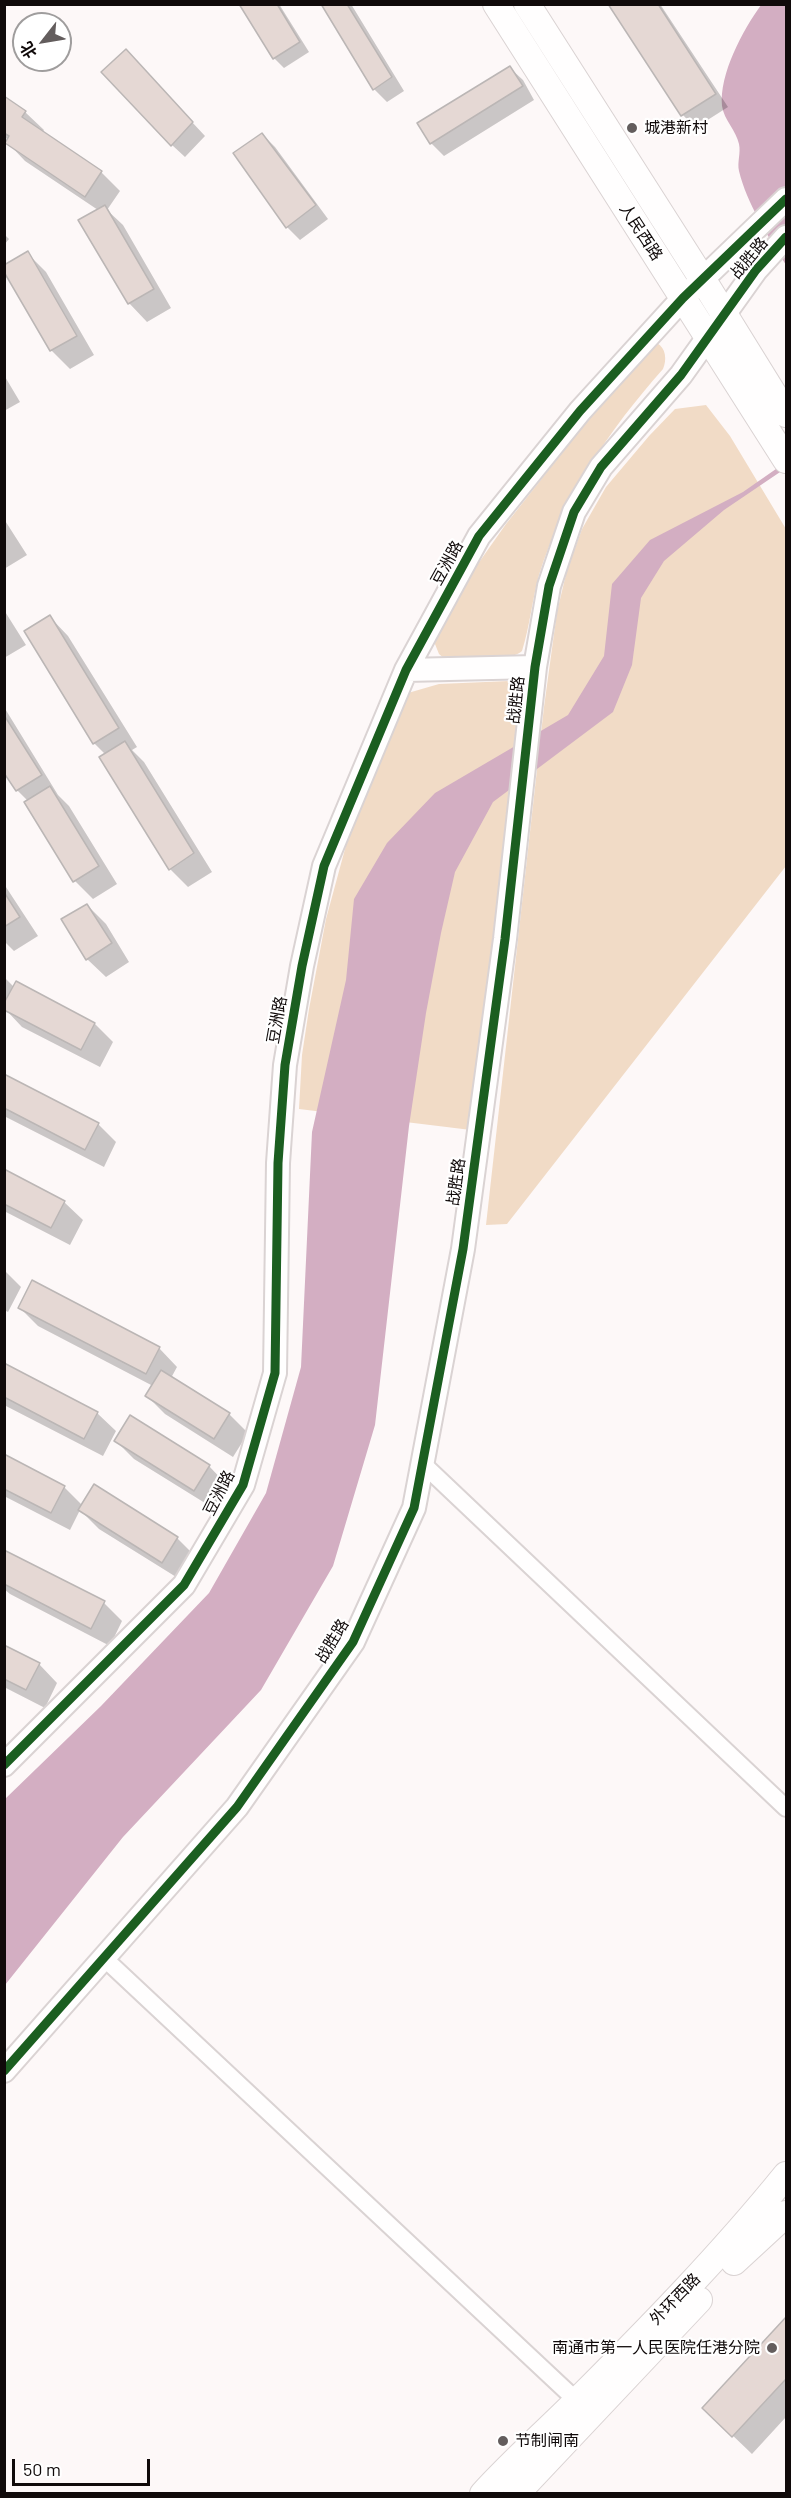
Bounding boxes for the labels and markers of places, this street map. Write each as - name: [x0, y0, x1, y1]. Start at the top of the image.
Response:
- place label: 城港新村: [644, 118, 708, 138]
- marker: 城港新村: [625, 121, 639, 135]
- place label: 南通市第一人民医院任港分院: [552, 2338, 760, 2358]
- marker: 南通市第一人民医院任港分院: [765, 2341, 779, 2355]
- place label: 节制闸南: [515, 2431, 579, 2451]
- marker: 节制闸南: [496, 2434, 510, 2448]

